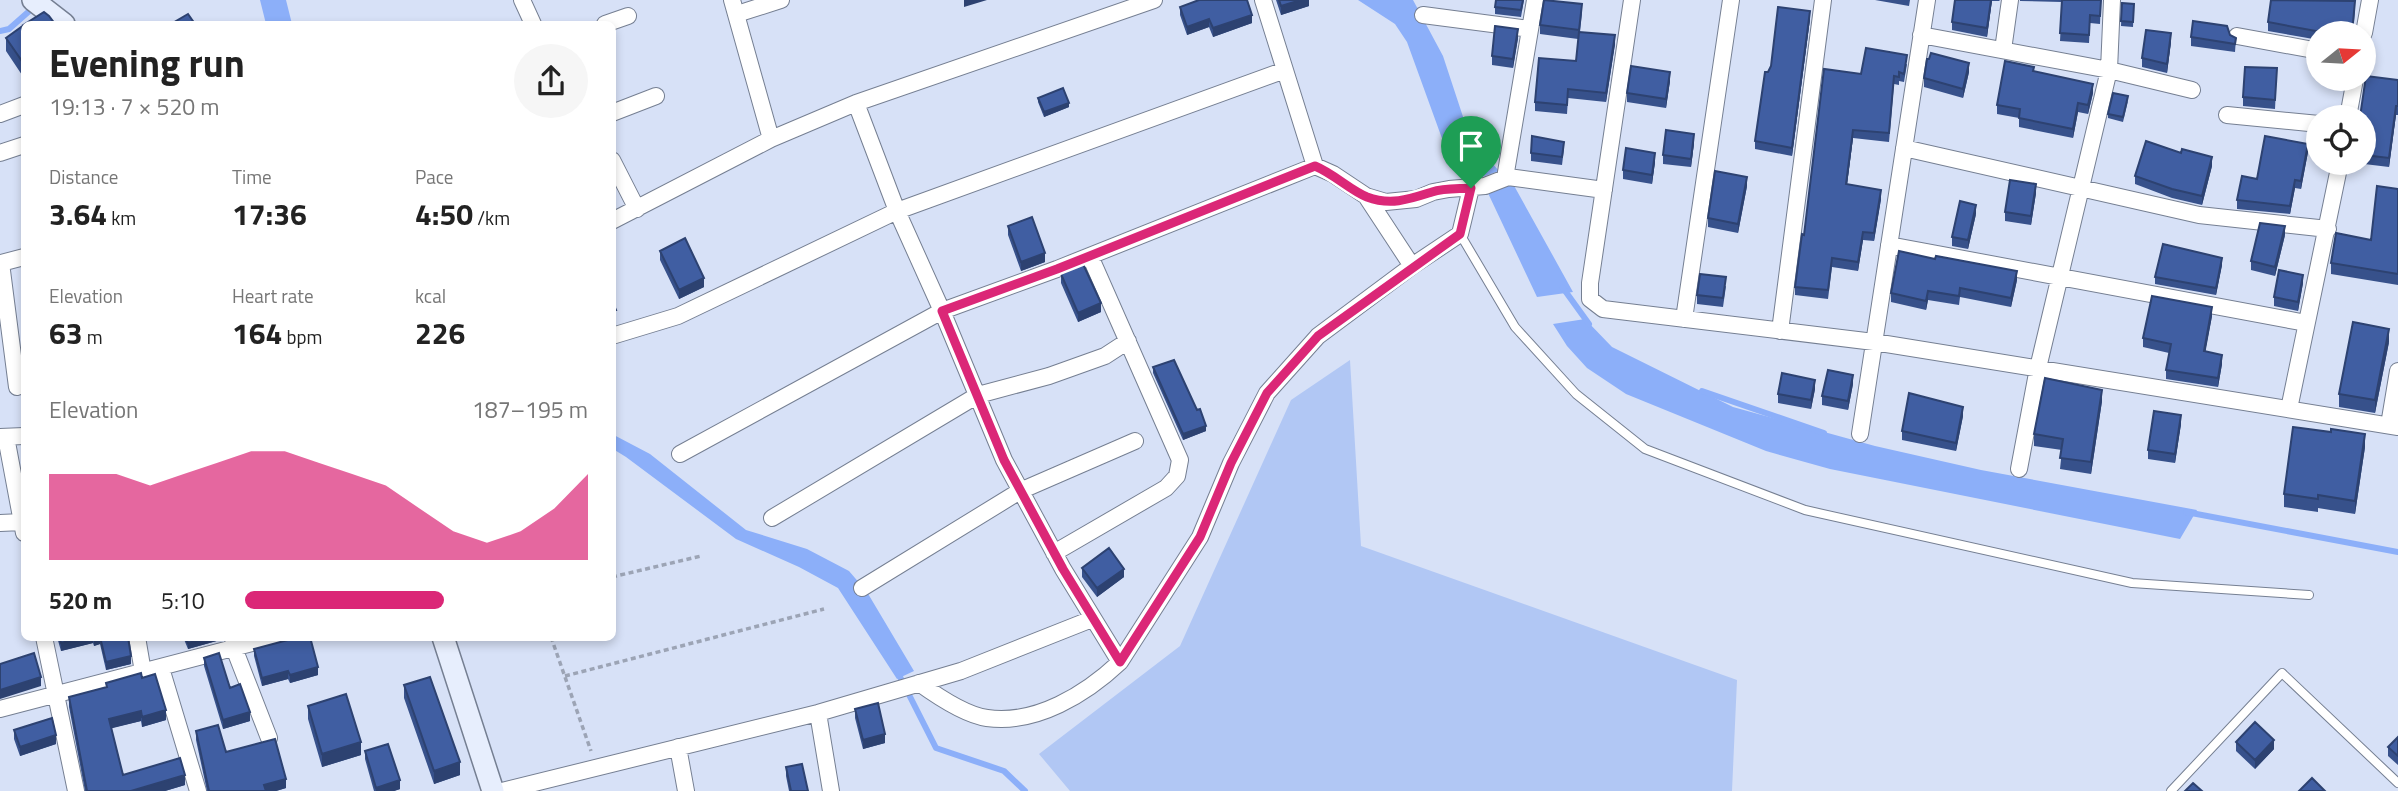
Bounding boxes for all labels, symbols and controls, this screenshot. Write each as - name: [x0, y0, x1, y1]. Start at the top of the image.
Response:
- north arrow: [2306, 21, 2376, 91]
- map controls: [2306, 21, 2376, 175]
- text: Evening run: [49, 34, 245, 92]
- button: share: [514, 44, 588, 118]
- text: 19:13 · 7 × 520 m: [49, 89, 219, 124]
- button: locate: [2306, 105, 2376, 175]
- pin: [1441, 116, 1501, 188]
- icon: arrive: [1452, 127, 1490, 165]
- text: Distance: [49, 162, 118, 191]
- text: Time: [232, 162, 272, 191]
- text: Pace: [415, 162, 453, 191]
- text: 3.64: [49, 191, 107, 237]
- text: 17:36: [232, 191, 307, 237]
- text: 4:50: [415, 191, 473, 237]
- text: km: [107, 203, 136, 232]
- text: /km: [473, 203, 510, 232]
- text: Elevation: [49, 281, 123, 310]
- text: Heart rate: [232, 281, 314, 310]
- text: kcal: [415, 281, 446, 310]
- text: 63: [49, 310, 83, 356]
- text: 164: [232, 310, 282, 356]
- text: 226: [415, 310, 465, 356]
- text: m: [83, 322, 103, 351]
- text: bpm: [282, 322, 322, 351]
- text: Elevation: [49, 392, 138, 427]
- text: 187–195 m: [472, 392, 588, 427]
- text: 520 m: [49, 583, 112, 618]
- text: 5:10: [161, 583, 205, 618]

